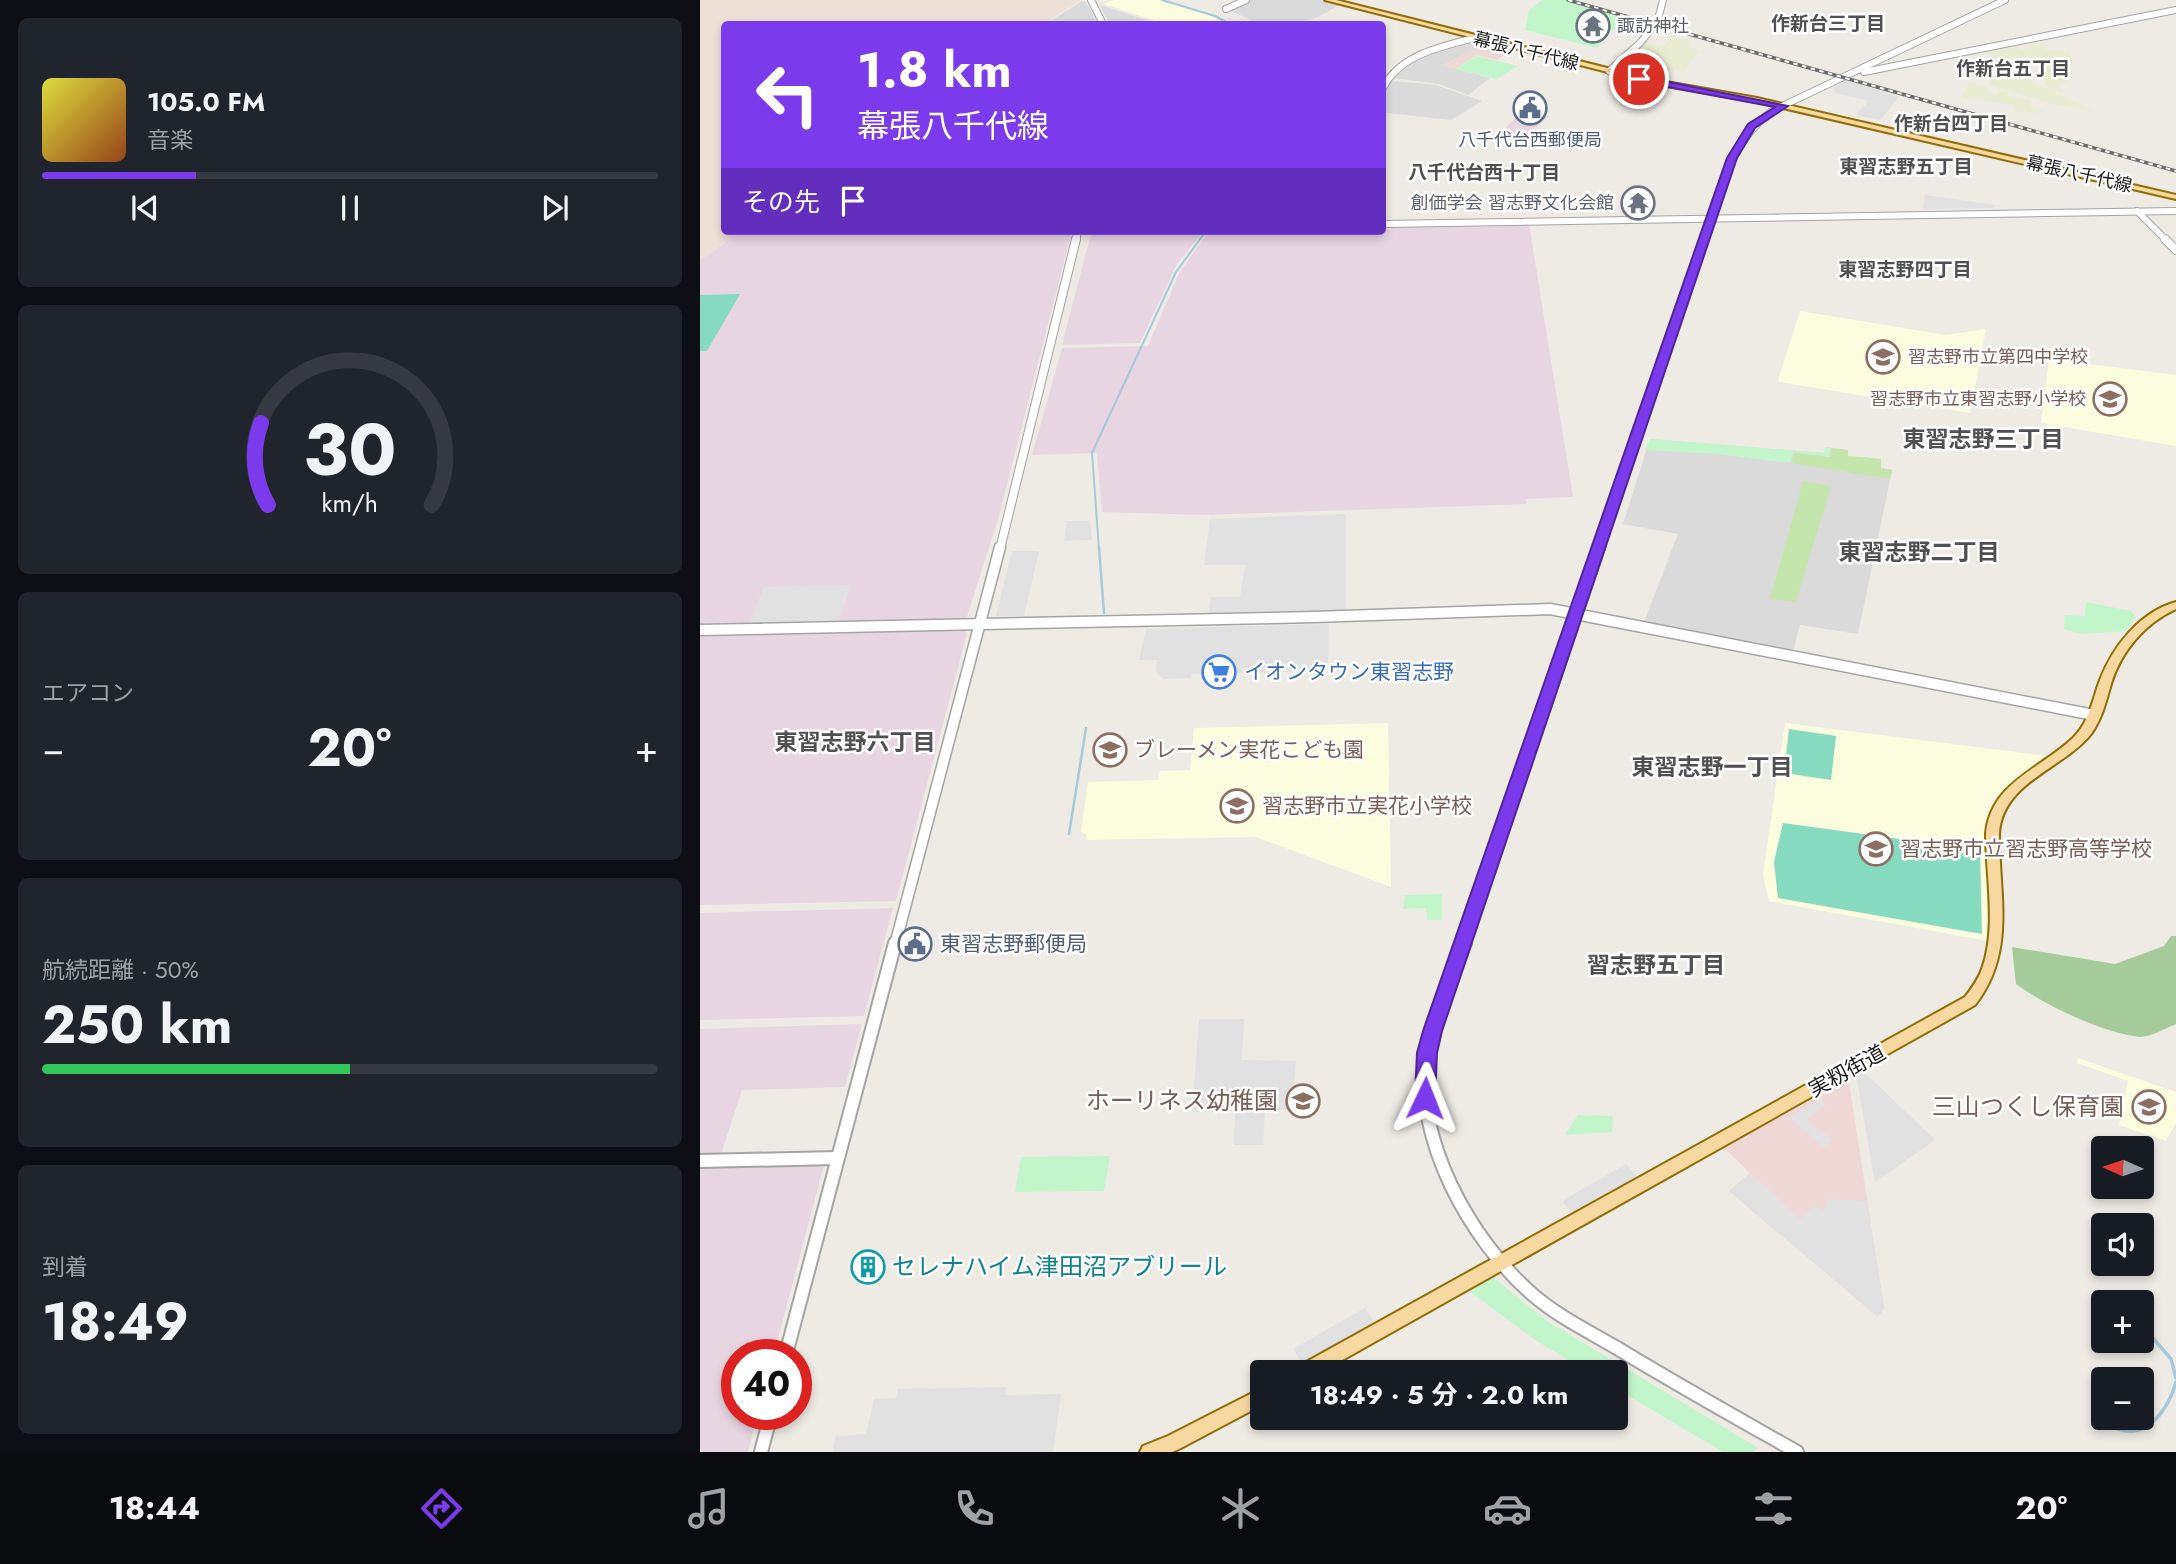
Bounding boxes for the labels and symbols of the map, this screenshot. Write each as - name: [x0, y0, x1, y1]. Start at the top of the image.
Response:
- temple icon: 諏訪神社: [1574, 7, 1612, 45]
- district label: 作新台三丁目: [1771, 10, 1885, 37]
- place label: 諏訪神社: [1617, 13, 1689, 39]
- street label: 幕張八千代線: [1470, 25, 1582, 77]
- pin: [1609, 49, 1669, 109]
- district label: 作新台五丁目: [1956, 55, 2070, 82]
- public building icon: 八千代台西郵便局: [1511, 89, 1549, 127]
- district label: 作新台四丁目: [1894, 110, 2008, 137]
- place label: 八千代台西郵便局: [1458, 127, 1602, 153]
- street label: 幕張八千代線: [2023, 149, 2135, 199]
- district label: 東習志野五丁目: [1839, 153, 1973, 180]
- district label: 八千代台西十丁目: [1408, 159, 1560, 186]
- temple icon: 創価学会 習志野文化会館: [1619, 184, 1657, 222]
- place label: 創価学会 習志野文化会館: [1411, 190, 1614, 216]
- district label: 東習志野四丁目: [1838, 256, 1972, 283]
- school or university icon: 習志野市立第四中学校: [1864, 338, 1902, 376]
- place label: 習志野市立第四中学校: [1908, 344, 2088, 370]
- school or university icon: 習志野市立東習志野小学校: [2091, 380, 2129, 418]
- place label: 習志野市立東習志野小学校: [1870, 386, 2086, 412]
- district label: 東習志野三丁目: [1903, 422, 2064, 456]
- district label: 東習志野二丁目: [1839, 535, 2000, 569]
- supermarket icon: イオンタウン東習志野: [1200, 653, 1238, 691]
- place label: イオンタウン東習志野: [1244, 657, 1454, 687]
- district label: 東習志野六丁目: [775, 725, 936, 759]
- school or university icon: ブレーメン実花こども園: [1091, 731, 1129, 769]
- place label: ブレーメン実花こども園: [1134, 735, 1364, 765]
- district label: 東習志野一丁目: [1632, 750, 1793, 784]
- school or university icon: 習志野市立実花小学校: [1218, 787, 1256, 825]
- place label: 習志野市立実花小学校: [1262, 791, 1472, 821]
- school or university icon: 習志野市立習志野高等学校: [1857, 830, 1895, 868]
- place label: 習志野市立習志野高等学校: [1900, 834, 2152, 864]
- public building icon: 東習志野郵便局: [896, 925, 934, 963]
- place label: 東習志野郵便局: [940, 929, 1087, 959]
- district label: 習志野五丁目: [1587, 948, 1725, 982]
- street label: 実籾街道: [1803, 1038, 1891, 1104]
- position arrow: [1388, 1061, 1462, 1135]
- school or university icon: ホーリネス幼稚園: [1284, 1082, 1322, 1120]
- place label: ホーリネス幼稚園: [1086, 1083, 1278, 1118]
- school or university icon: 三山つくし保育園: [2130, 1088, 2168, 1126]
- place label: 三山つくし保育園: [1932, 1089, 2124, 1124]
- north arrow: [2091, 1136, 2154, 1199]
- building icon: セレナハイム津田沼アブリール: [849, 1248, 887, 1286]
- place label: セレナハイム津田沼アブリール: [892, 1249, 1227, 1284]
- speed limit sign: 40: [721, 1339, 812, 1430]

